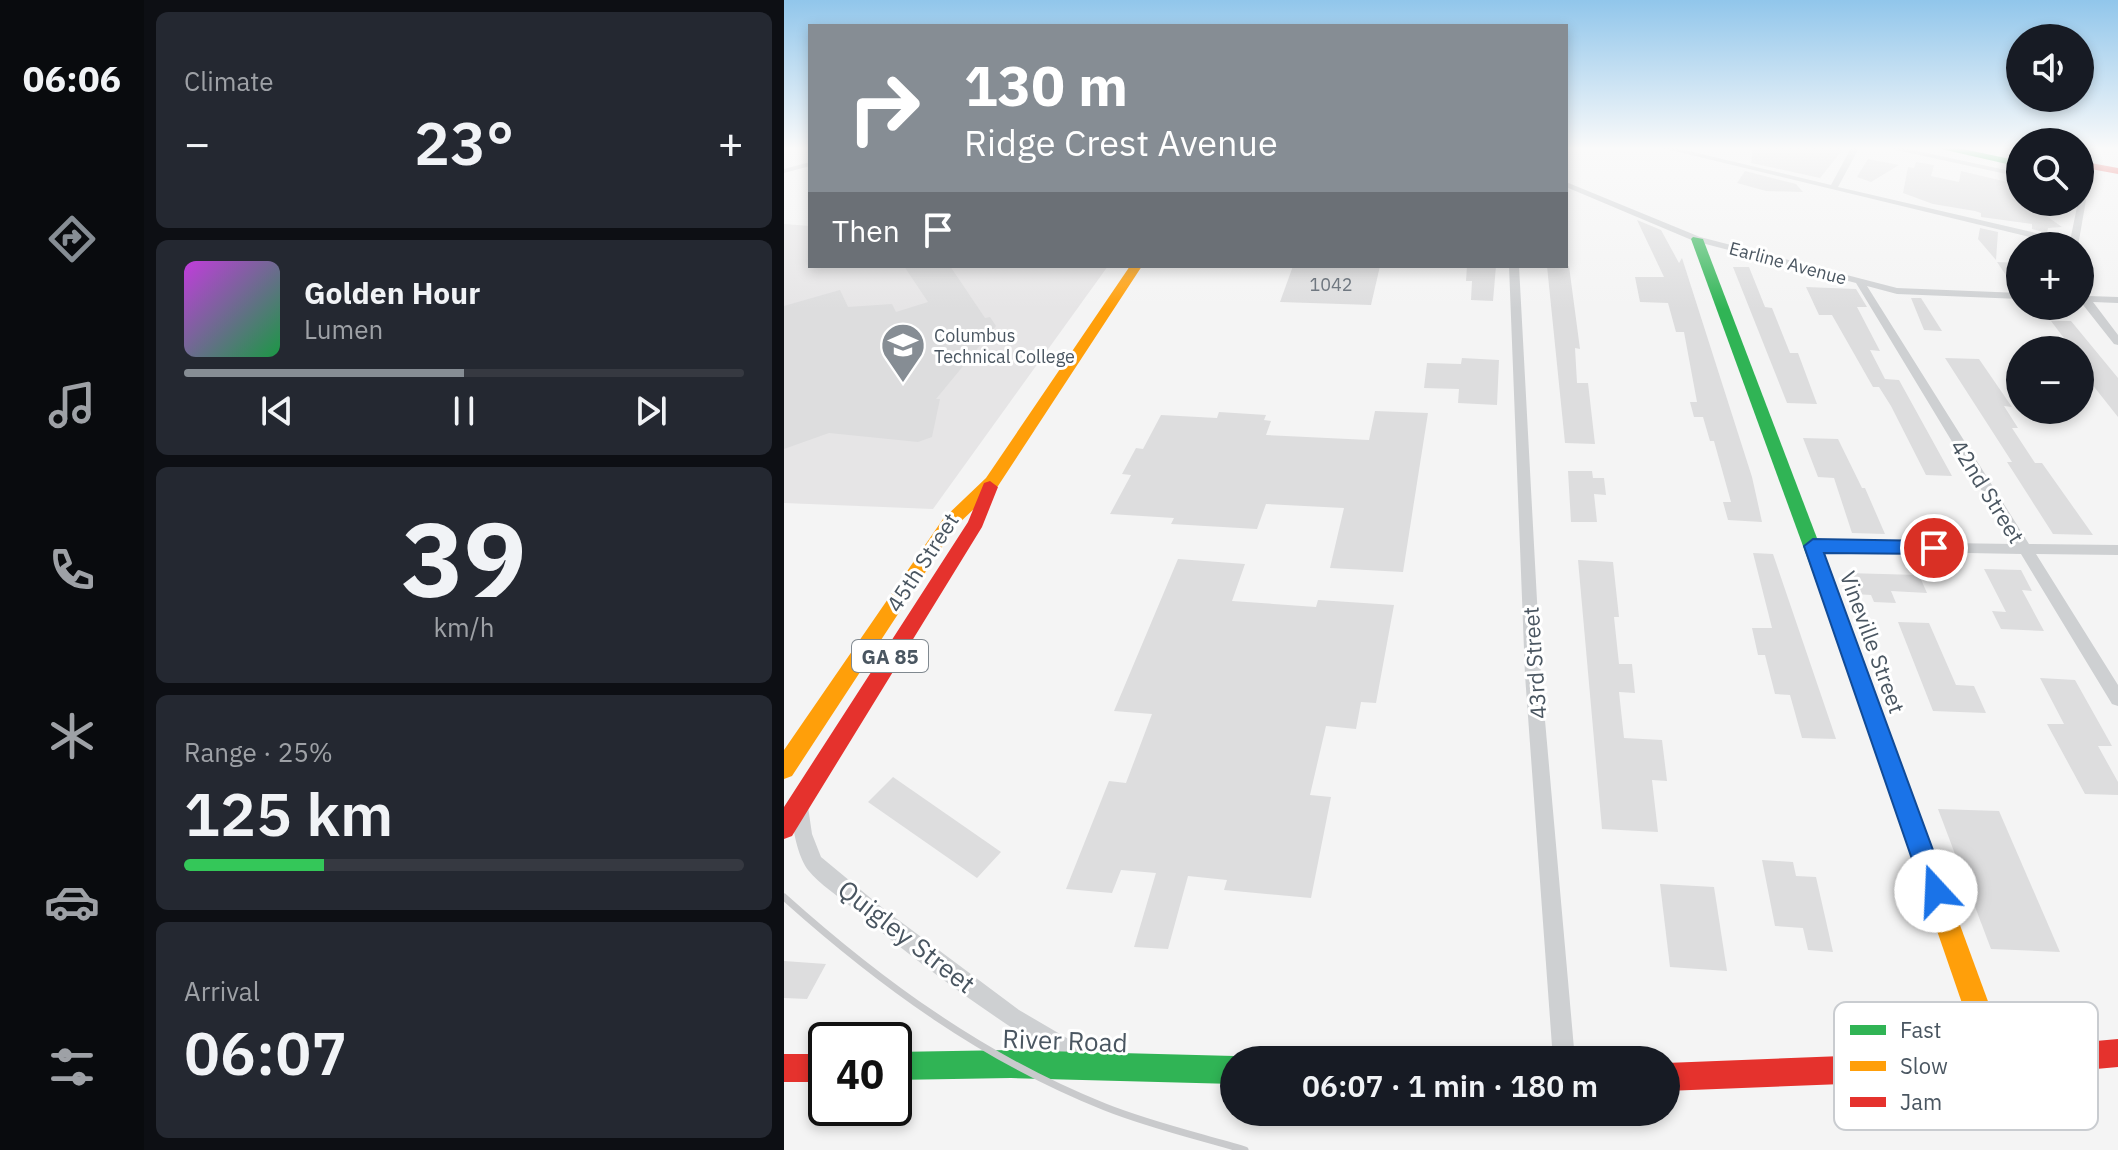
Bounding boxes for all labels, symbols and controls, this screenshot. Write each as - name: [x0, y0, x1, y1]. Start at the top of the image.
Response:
- map controls: [2006, 24, 2094, 424]
- button: sound: [2006, 24, 2094, 112]
- text: 130 m: [964, 49, 1128, 121]
- text: 06:06: [23, 55, 121, 102]
- icon: right: [832, 56, 936, 160]
- text: Climate: [184, 64, 274, 98]
- text: 23°: [414, 103, 514, 182]
- text: −: [184, 114, 210, 171]
- text: +: [718, 114, 744, 171]
- text: Ridge Crest Avenue: [964, 119, 1278, 166]
- button: search: [2006, 128, 2094, 216]
- icon: arrive: [916, 208, 960, 252]
- icon: directions: [44, 211, 100, 267]
- text: Then: [832, 211, 900, 250]
- button: +: [2006, 232, 2094, 320]
- street label: Earline Avenue: [1727, 236, 1849, 290]
- text: Golden Hour: [304, 273, 480, 312]
- house number: 1042: [1309, 273, 1353, 296]
- text: Lumen: [304, 312, 383, 346]
- school or university icon: Columbus Technical College: [879, 321, 927, 384]
- place label: Columbus Technical College: [934, 324, 1075, 368]
- button: −: [2006, 336, 2094, 424]
- icon: music: [44, 377, 100, 433]
- icon: previous: [255, 389, 299, 433]
- icon: pause: [442, 389, 486, 433]
- icon: next: [629, 389, 673, 433]
- street label: 42nd Street: [1945, 434, 2031, 548]
- text: 39: [402, 490, 526, 626]
- street label: 45th Street: [879, 507, 965, 617]
- pin: [1900, 514, 1968, 582]
- icon: arrive: [1912, 526, 1956, 570]
- icon: phone: [44, 542, 100, 598]
- street label: Vineville Street: [1834, 567, 1912, 717]
- street label: 43rd Street: [1516, 606, 1552, 720]
- text: km/h: [433, 610, 495, 644]
- road number: GA 85: [852, 640, 928, 672]
- icon: climate: [44, 708, 100, 764]
- text: Range · 25%: [184, 735, 333, 769]
- text: 125 km: [184, 774, 393, 853]
- position arrow: [1894, 849, 1978, 933]
- street label: Quigley Street: [831, 872, 983, 1000]
- icon: car: [44, 874, 100, 930]
- text: Arrival: [184, 974, 260, 1008]
- legend: [1834, 1002, 2098, 1130]
- text: 06:07: [184, 1013, 347, 1092]
- text: Fast: [1900, 1015, 1941, 1044]
- street label: River Road: [1002, 1021, 1128, 1059]
- speed limit sign: 40: [808, 1022, 912, 1126]
- icon: filters: [44, 1039, 100, 1095]
- text: Slow: [1900, 1051, 1948, 1080]
- text: 06:07 · 1 min · 180 m: [1302, 1066, 1598, 1105]
- text: Jam: [1900, 1087, 1942, 1116]

